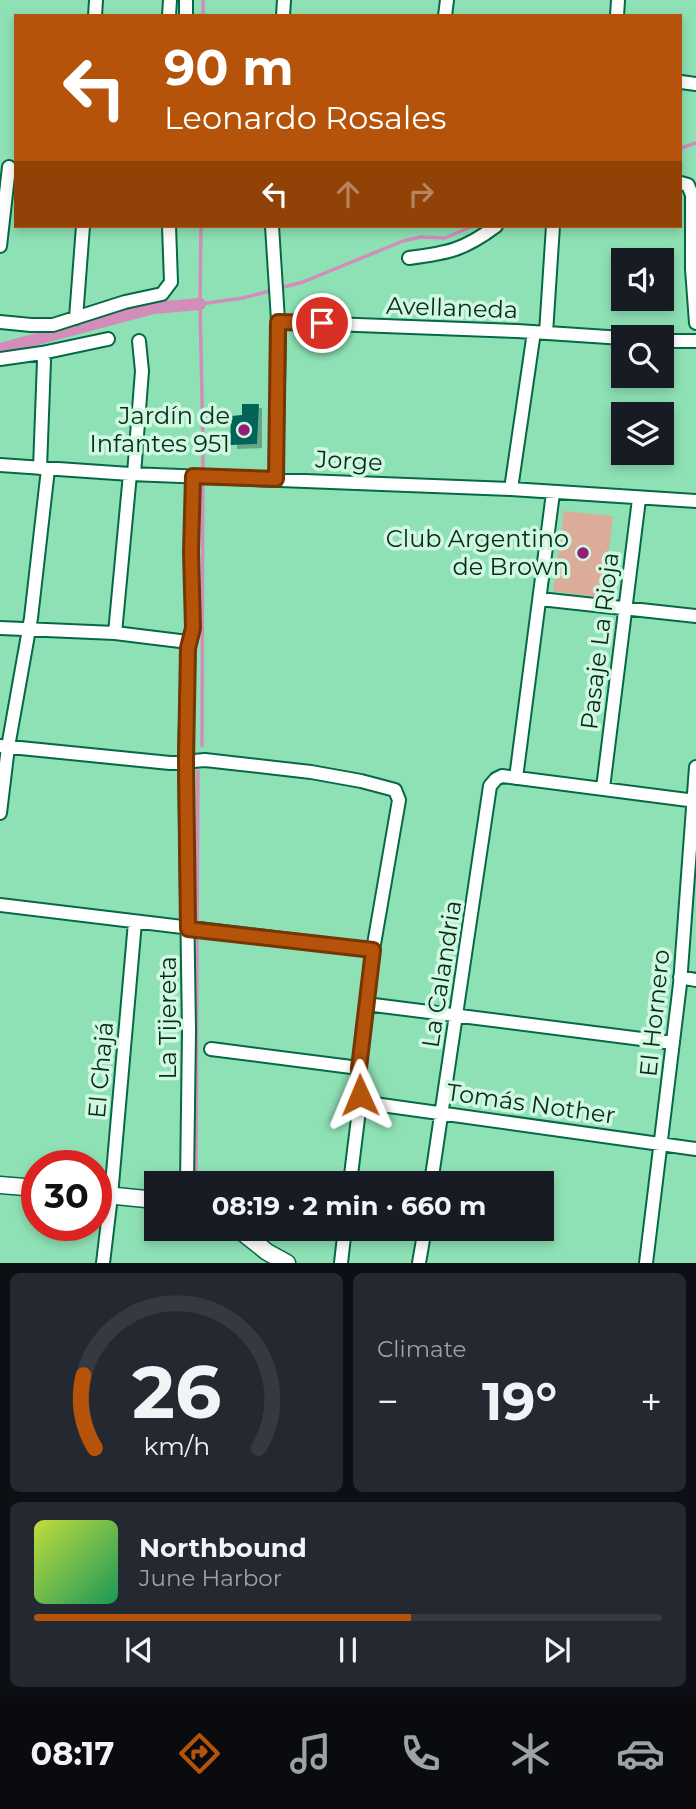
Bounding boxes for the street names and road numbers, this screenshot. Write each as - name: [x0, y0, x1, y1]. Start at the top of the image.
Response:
- street label: Avellaneda: [386, 291, 518, 324]
- street label: Jorge: [314, 444, 383, 477]
- street label: Pasaje La Rioja: [574, 551, 625, 731]
- street label: La Calandria: [416, 898, 467, 1050]
- street label: El Hornero: [633, 948, 676, 1078]
- street label: La Tijereta: [153, 956, 182, 1080]
- street label: El Chajá: [82, 1020, 119, 1120]
- street label: Tomás Nother: [445, 1077, 617, 1130]

